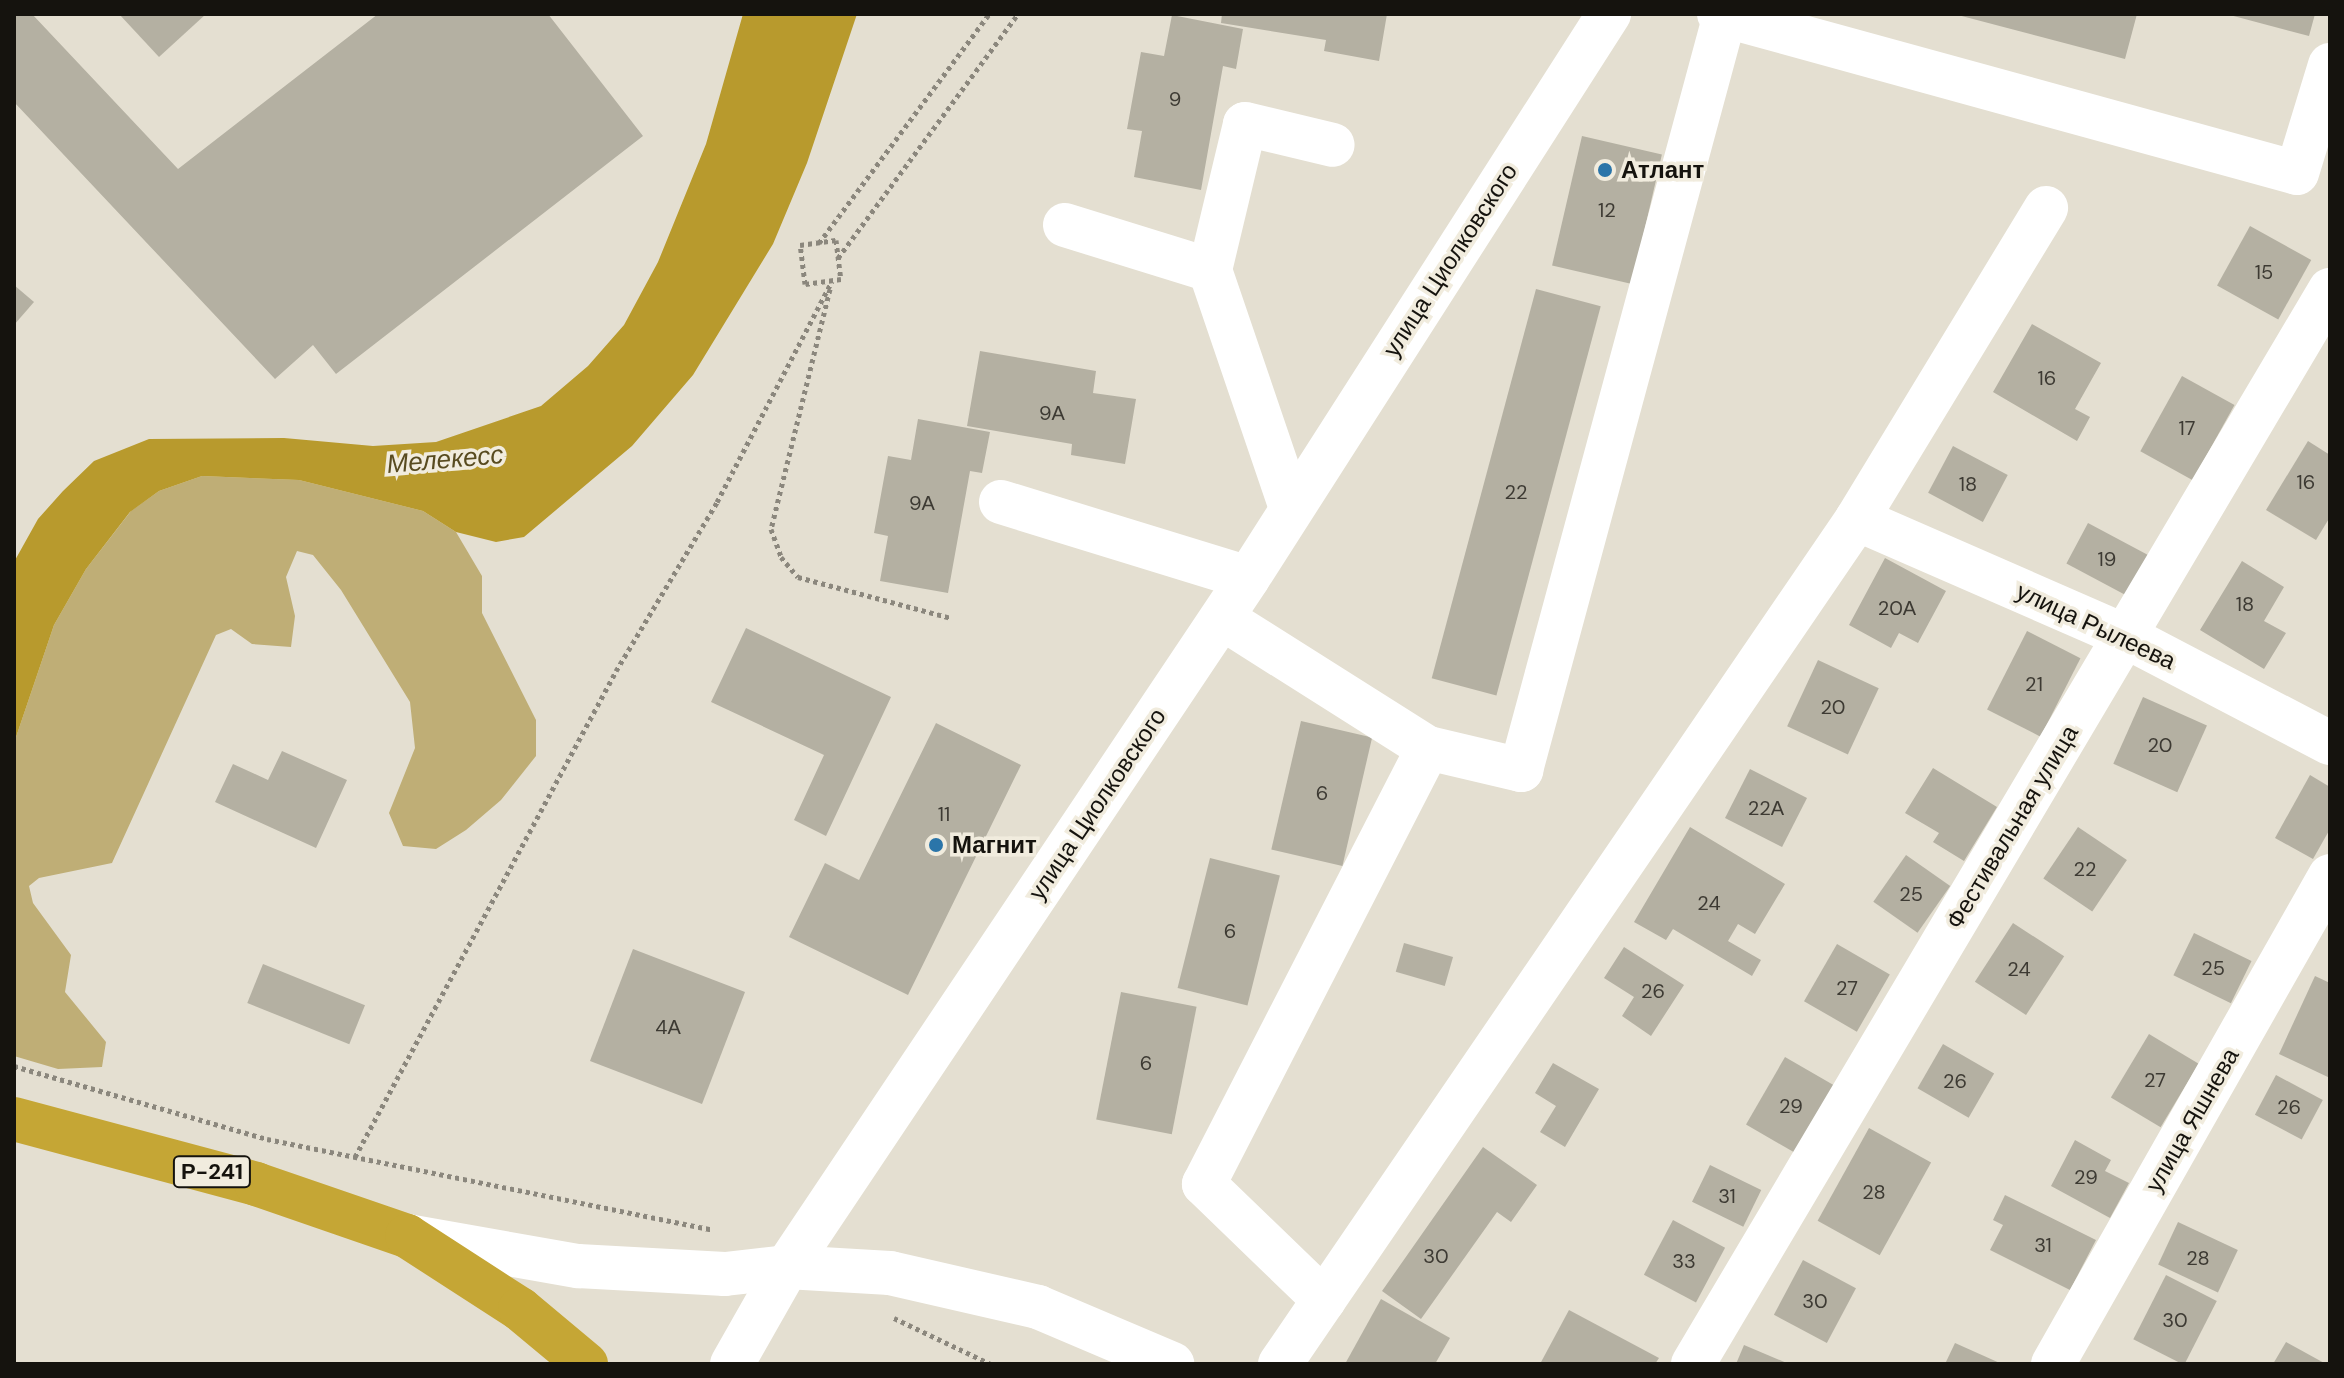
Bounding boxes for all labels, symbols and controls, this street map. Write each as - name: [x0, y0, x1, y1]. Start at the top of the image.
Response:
- house number: 9: [1169, 87, 1181, 111]
- place label: Атлант: [1621, 156, 1704, 184]
- street label: улица Циолковского: [1377, 158, 1523, 362]
- marker: Атлант: [1596, 161, 1614, 179]
- house number: 12: [1598, 198, 1616, 222]
- house number: 15: [2255, 260, 2273, 284]
- house number: 16: [2038, 366, 2056, 390]
- house number: 9А: [1039, 401, 1065, 425]
- house number: 17: [2179, 416, 2195, 440]
- water label: Мелекесс: [385, 439, 505, 481]
- house number: 16: [2297, 470, 2315, 494]
- house number: 18: [1959, 472, 1977, 496]
- house number: 22: [1504, 480, 1528, 504]
- house number: 9А: [909, 491, 935, 515]
- house number: 19: [2098, 547, 2116, 571]
- street label: улица Рылеева: [2012, 577, 2180, 675]
- house number: 18: [2236, 592, 2254, 616]
- house number: 20А: [1878, 596, 1916, 620]
- house number: 21: [2025, 672, 2043, 696]
- house number: 20: [1821, 695, 1845, 719]
- street label: улица Циолковского: [1022, 703, 1172, 905]
- street label: Фестивальная улица: [1940, 720, 2084, 934]
- house number: 20: [2148, 733, 2172, 757]
- house number: 6: [1316, 781, 1328, 805]
- house number: 22А: [1748, 796, 1784, 820]
- house number: 11: [938, 802, 950, 826]
- place label: Магнит: [952, 831, 1037, 859]
- marker: Магнит: [927, 836, 945, 854]
- house number: 22: [2073, 857, 2097, 881]
- house number: 25: [1899, 882, 1923, 906]
- house number: 24: [1697, 891, 1721, 915]
- house number: 6: [1224, 919, 1236, 943]
- house number: 25: [2201, 956, 2225, 980]
- house number: 24: [2007, 957, 2031, 981]
- house number: 27: [1836, 976, 1858, 1000]
- house number: 26: [1641, 979, 1665, 1003]
- house number: 4А: [655, 1015, 681, 1039]
- street label: улица Яшнева: [2139, 1043, 2245, 1197]
- house number: 6: [1140, 1051, 1152, 1075]
- house number: 27: [2144, 1068, 2166, 1092]
- house number: 26: [1943, 1069, 1967, 1093]
- house number: 29: [1779, 1094, 1803, 1118]
- house number: 26: [2277, 1095, 2301, 1119]
- road number: Р-241: [172, 1154, 252, 1190]
- house number: 29: [2074, 1165, 2098, 1189]
- house number: 28: [1862, 1180, 1886, 1204]
- house number: 31: [1718, 1184, 1736, 1208]
- house number: 31: [2034, 1233, 2052, 1257]
- house number: 30: [1423, 1244, 1449, 1268]
- house number: 28: [2186, 1246, 2210, 1270]
- house number: 33: [1672, 1249, 1696, 1273]
- house number: 30: [1802, 1289, 1828, 1313]
- house number: 30: [2162, 1308, 2188, 1332]

